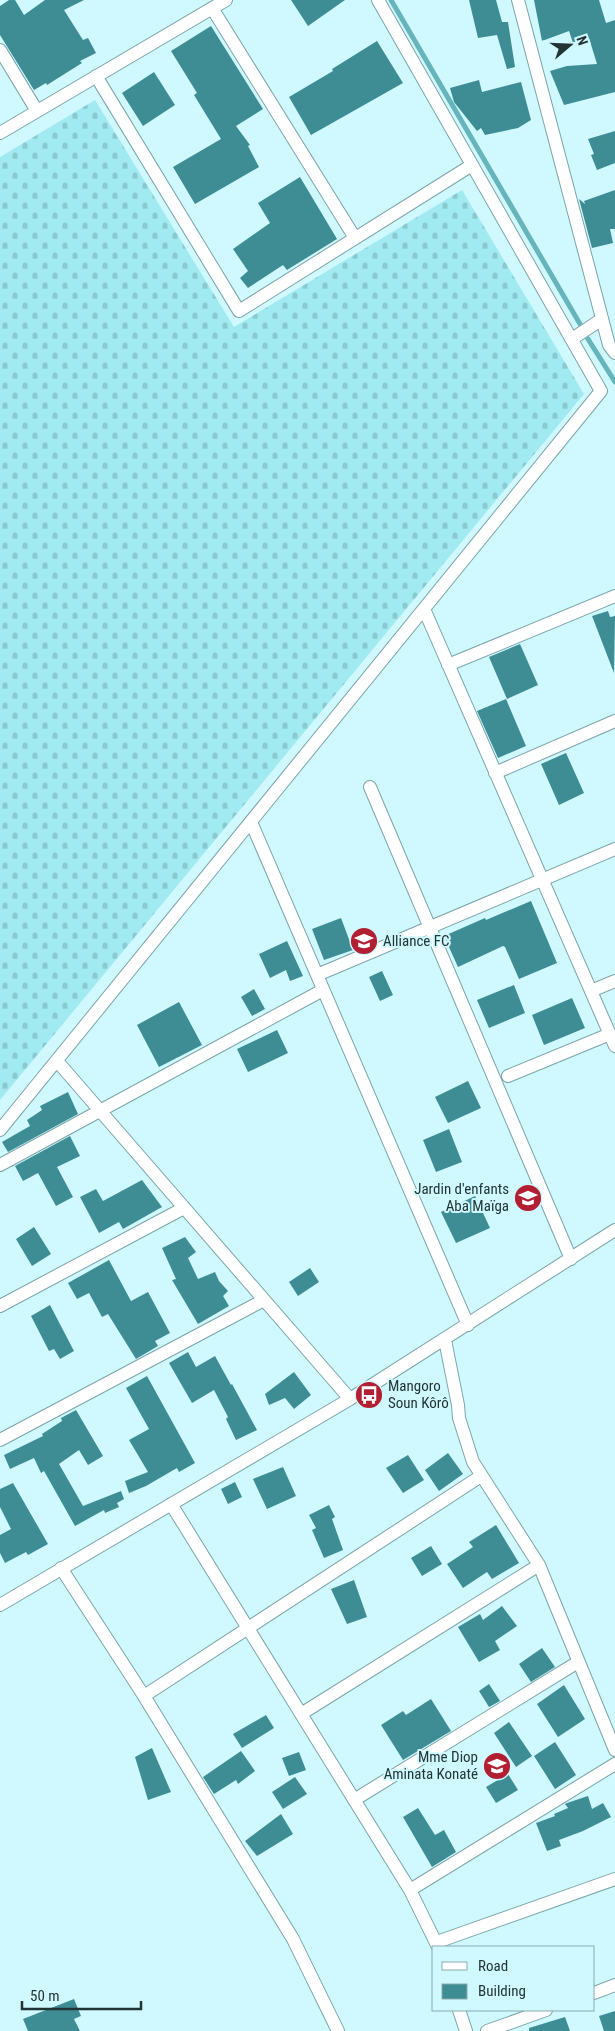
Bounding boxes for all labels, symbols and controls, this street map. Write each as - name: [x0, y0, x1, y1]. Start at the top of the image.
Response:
- north arrow: [545, 20, 595, 70]
- text: N: [573, 34, 591, 47]
- school or university icon: Alliance FC: [349, 926, 379, 956]
- place label: Alliance FC: [383, 932, 450, 950]
- place label: Jardin d'enfants Aba Maïga: [414, 1180, 509, 1215]
- school or university icon: Jardin d'enfants Aba Maïga: [513, 1183, 543, 1213]
- place label: Mangoro Soun Kôrô: [388, 1377, 449, 1412]
- bus stop icon: Mangoro Soun Kôrô: [354, 1380, 384, 1410]
- place label: Mme Diop Aminata Konaté: [384, 1748, 478, 1783]
- school or university icon: Mme Diop Aminata Konaté: [482, 1751, 512, 1781]
- legend: [432, 1946, 595, 2011]
- text: Road: [478, 1957, 508, 1975]
- scale bar: [22, 1978, 141, 2010]
- text: Building: [478, 1982, 526, 2000]
- text: 50 m: [30, 1987, 60, 2005]

